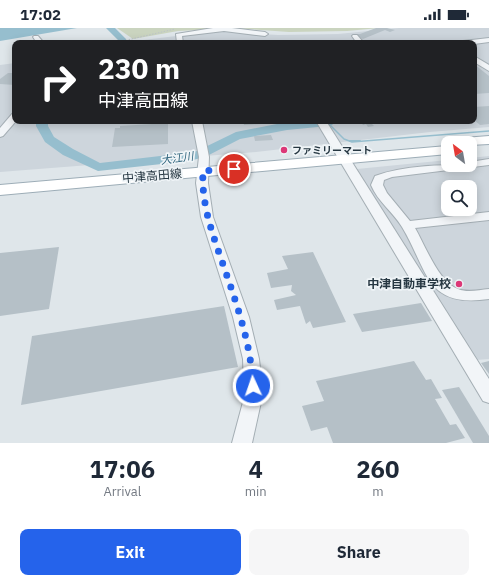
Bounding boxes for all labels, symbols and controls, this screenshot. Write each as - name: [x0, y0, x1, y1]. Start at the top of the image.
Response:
- text: 17:02: [20, 5, 61, 24]
- text: 230 m: [98, 50, 180, 87]
- icon: right: [32, 56, 84, 108]
- text: 中津高田線: [98, 89, 188, 112]
- north arrow: [441, 136, 477, 172]
- map controls: [441, 136, 477, 216]
- place label: ファミリーマート: [292, 144, 372, 157]
- marker: ファミリーマート: [279, 145, 289, 155]
- water label: 大江川: [160, 149, 195, 167]
- pin: [217, 152, 251, 186]
- icon: arrive: [223, 158, 245, 180]
- street label: 中津高田線: [121, 165, 183, 186]
- button: search: [441, 180, 477, 216]
- place label: 中津自動車学校: [367, 276, 451, 291]
- marker: 中津自動車学校: [454, 279, 464, 289]
- position arrow: [232, 365, 274, 407]
- text: 17:06: [90, 453, 155, 485]
- text: 4: [248, 453, 263, 485]
- text: 260: [356, 453, 399, 485]
- text: Arrival: [103, 483, 141, 500]
- text: min: [245, 483, 267, 500]
- text: m: [372, 483, 383, 500]
- button: Exit: [20, 529, 241, 575]
- button: Share: [249, 529, 469, 575]

